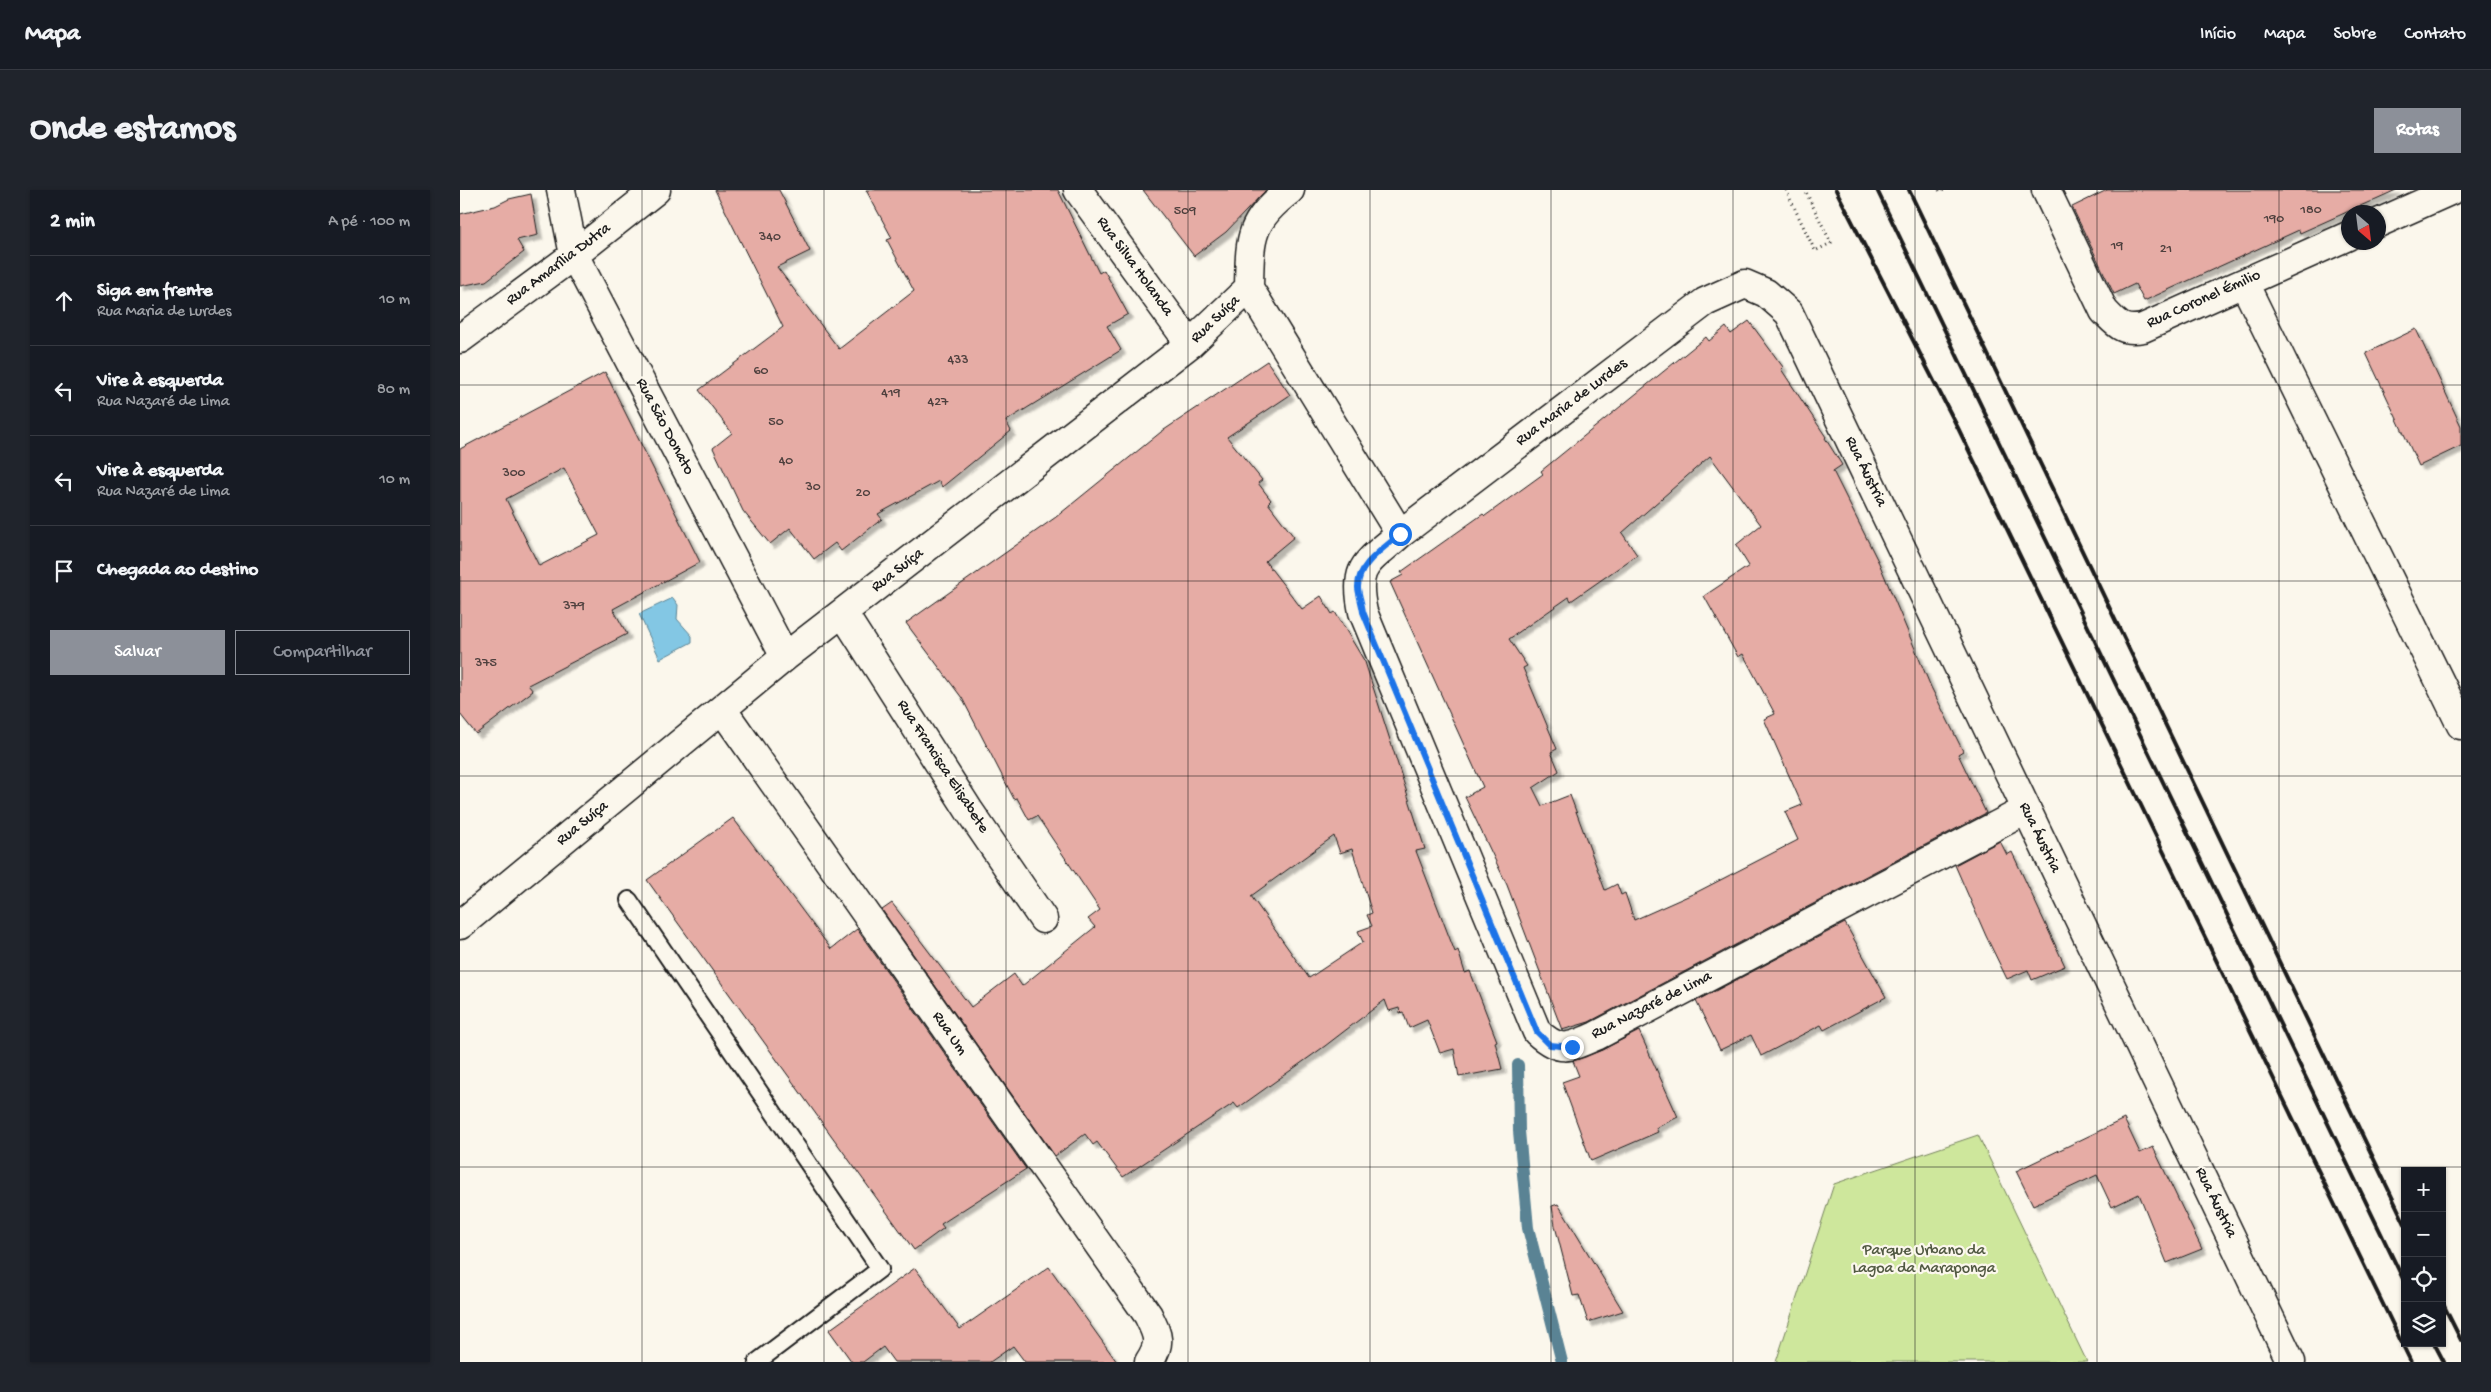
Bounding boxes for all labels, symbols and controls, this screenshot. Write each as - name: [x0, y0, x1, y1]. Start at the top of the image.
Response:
- text: Mapa: [25, 20, 80, 49]
- text: Início: [2200, 24, 2236, 45]
- text: Mapa: [2264, 24, 2305, 45]
- text: Sobre: [2333, 24, 2376, 45]
- text: Contato: [2404, 24, 2466, 45]
- button: Rotas: [2374, 108, 2461, 153]
- text: Onde estamos: [30, 110, 235, 151]
- house number: 180: [2299, 202, 2322, 219]
- house number: 509: [1174, 203, 1196, 220]
- north arrow: [2341, 205, 2386, 250]
- text: 2 min: [50, 210, 95, 235]
- house number: 190: [2263, 211, 2284, 228]
- text: A pé · 100 m: [328, 213, 410, 232]
- street label: Rua Silva Holanda: [1092, 214, 1177, 321]
- street label: Rua Amarília Dutra: [503, 219, 616, 311]
- house number: 340: [758, 229, 781, 246]
- house number: 19: [2110, 238, 2123, 255]
- house number: 21: [2160, 241, 2172, 258]
- street label: Rua Coronel Émilio: [2144, 266, 2264, 334]
- text: Siga em frente: [97, 280, 213, 303]
- icon: ahead: [50, 287, 78, 315]
- text: 10 m: [379, 291, 410, 310]
- street label: Rua Suíça: [1187, 291, 1245, 348]
- text: Rua Maria de Lurdes: [97, 303, 231, 322]
- house number: 433: [947, 352, 969, 369]
- street label: Rua Maria de Lurdes: [1513, 354, 1632, 451]
- house number: 60: [753, 363, 769, 380]
- text: Vire à esquerda: [97, 370, 223, 393]
- street label: Rua São Donato: [630, 375, 698, 479]
- icon: left: [50, 377, 78, 405]
- text: 80 m: [377, 381, 410, 400]
- house number: 419: [881, 385, 901, 402]
- text: Rua Nazaré de Lima: [97, 393, 230, 412]
- house number: 427: [928, 394, 949, 411]
- house number: 50: [768, 414, 784, 431]
- street label: Rua Áustria: [1840, 433, 1892, 511]
- house number: 40: [779, 453, 793, 470]
- text: Vire à esquerda: [97, 460, 223, 483]
- house number: 300: [501, 465, 526, 482]
- icon: left: [50, 467, 78, 495]
- text: 10 m: [379, 471, 410, 490]
- house number: 30: [804, 479, 821, 496]
- text: Rua Nazaré de Lima: [97, 483, 230, 502]
- house number: 20: [856, 485, 870, 502]
- route start: [1389, 523, 1412, 546]
- street label: Rua Suíça: [868, 544, 929, 597]
- icon: arrive: [50, 557, 78, 585]
- text: Chegada ao destino: [97, 559, 258, 582]
- house number: 379: [562, 598, 585, 615]
- button: Salvar: [50, 630, 225, 675]
- button: Compartilhar: [235, 630, 410, 675]
- house number: 375: [474, 655, 497, 672]
- street label: Rua Francisca Elisabete: [892, 697, 993, 838]
- street label: Rua Suíça: [553, 797, 614, 851]
- street label: Rua Áustria: [2014, 799, 2066, 877]
- street label: Rua Nazaré de Lima: [1589, 967, 1716, 1045]
- street label: Rua Um: [927, 1008, 971, 1060]
- route end: [1561, 1036, 1584, 1059]
- street label: Rua Áustria: [2190, 1164, 2242, 1242]
- map controls: [2401, 1167, 2446, 1347]
- button: +: [2401, 1167, 2446, 1212]
- button: −: [2401, 1212, 2446, 1257]
- park label: Parque Urbano da Lagoa da Maraponga: [1852, 1242, 1997, 1279]
- button: locate: [2401, 1257, 2446, 1302]
- button: layers: [2401, 1302, 2446, 1347]

